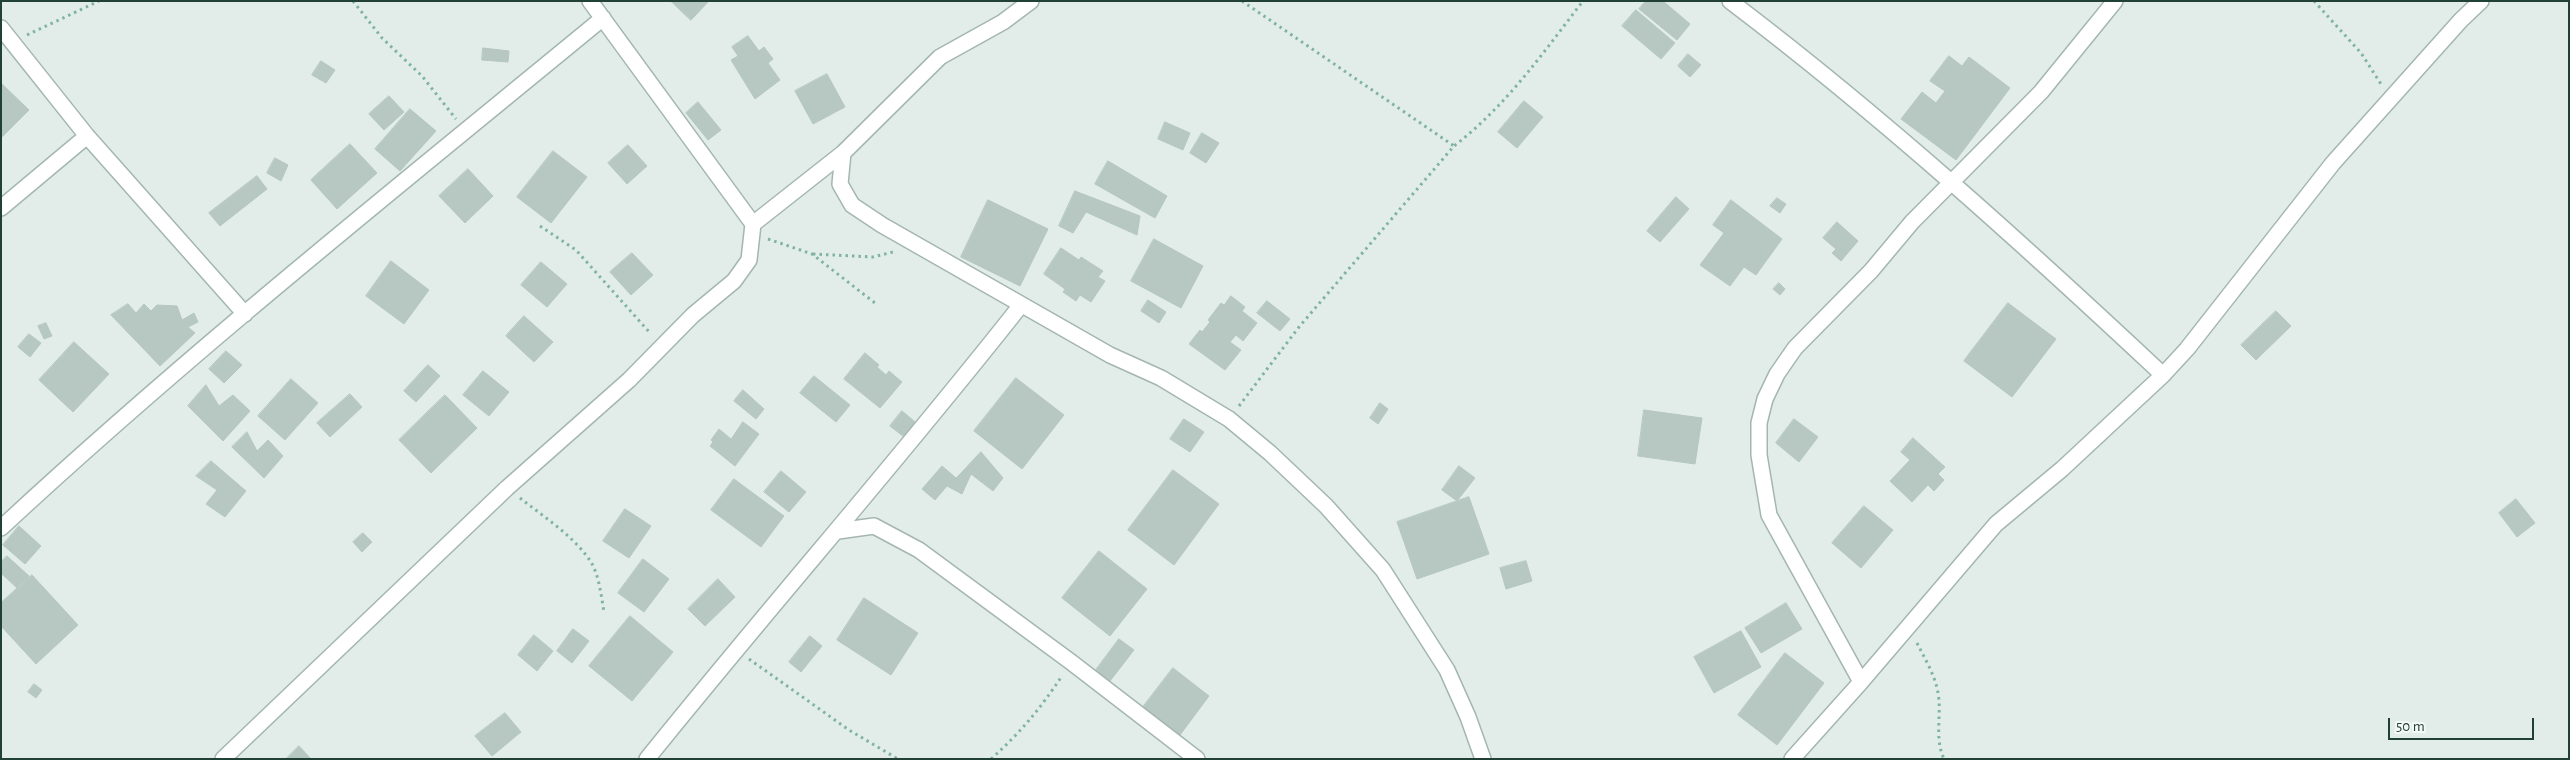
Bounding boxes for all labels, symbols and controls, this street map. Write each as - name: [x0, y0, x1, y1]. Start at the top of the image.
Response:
- scale bar: [2390, 708, 2536, 740]
- text: 50 m: [2396, 719, 2425, 734]

